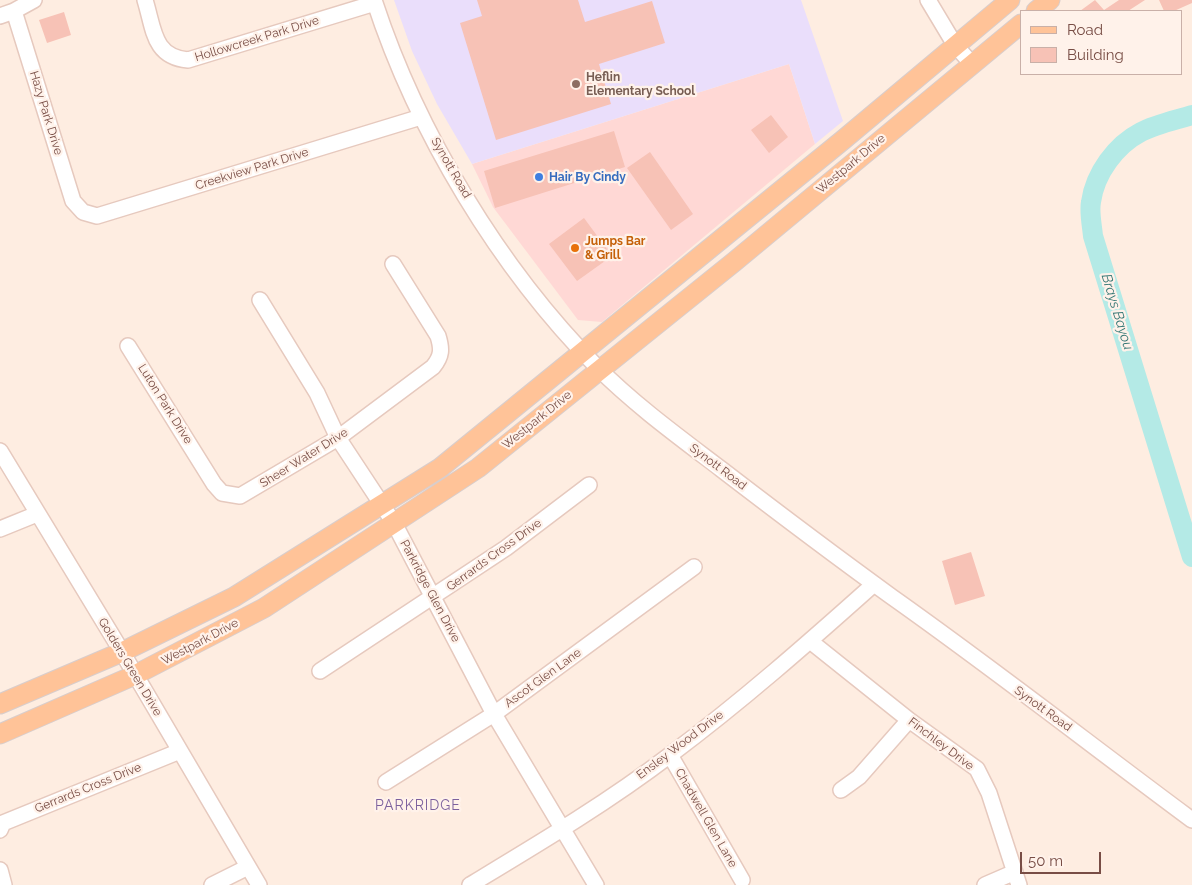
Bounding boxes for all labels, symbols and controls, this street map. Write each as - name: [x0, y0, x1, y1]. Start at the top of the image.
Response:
- legend: [1020, 10, 1182, 75]
- street label: Hollowcreek Park Drive: [193, 13, 321, 65]
- text: Road: [1067, 21, 1103, 39]
- text: Building: [1067, 46, 1124, 64]
- street label: Hazy Park Drive: [26, 69, 66, 157]
- place label: Heflin Elementary School: [586, 70, 695, 98]
- marker: Heflin Elementary School: [570, 78, 582, 90]
- street label: Westpark Drive: [814, 131, 888, 197]
- street label: Synott Road: [428, 135, 474, 201]
- street label: Creekview Park Drive: [194, 145, 310, 193]
- place label: Hair By Cindy: [549, 170, 626, 184]
- marker: Hair By Cindy: [533, 171, 545, 183]
- place label: Jumps Bar & Grill: [585, 234, 645, 262]
- marker: Jumps Bar & Grill: [569, 242, 581, 254]
- water label: Brays Bayou: [1097, 272, 1137, 352]
- street label: Luton Park Drive: [135, 361, 195, 447]
- street label: Westpark Drive: [500, 388, 574, 452]
- street label: Sheer Water Drive: [257, 425, 351, 491]
- street label: Synott Road: [687, 441, 749, 493]
- street label: Gerrards Cross Drive: [444, 516, 544, 594]
- street label: Parkridge Glen Drive: [397, 537, 463, 645]
- street label: Golders Green Drive: [95, 615, 165, 719]
- street label: Westpark Drive: [159, 616, 241, 668]
- street label: Ascot Glen Lane: [502, 645, 584, 711]
- street label: Synott Road: [1011, 683, 1075, 735]
- street label: Ensley Wood Drive: [634, 708, 726, 782]
- street label: Finchley Drive: [905, 715, 977, 773]
- street label: Gerrards Cross Drive: [33, 760, 143, 816]
- street label: Chadwell Glen Lane: [672, 766, 740, 870]
- district label: PARKRIDGE: [374, 798, 462, 814]
- scale bar: [1022, 842, 1103, 874]
- text: 50 m: [1028, 852, 1063, 870]

